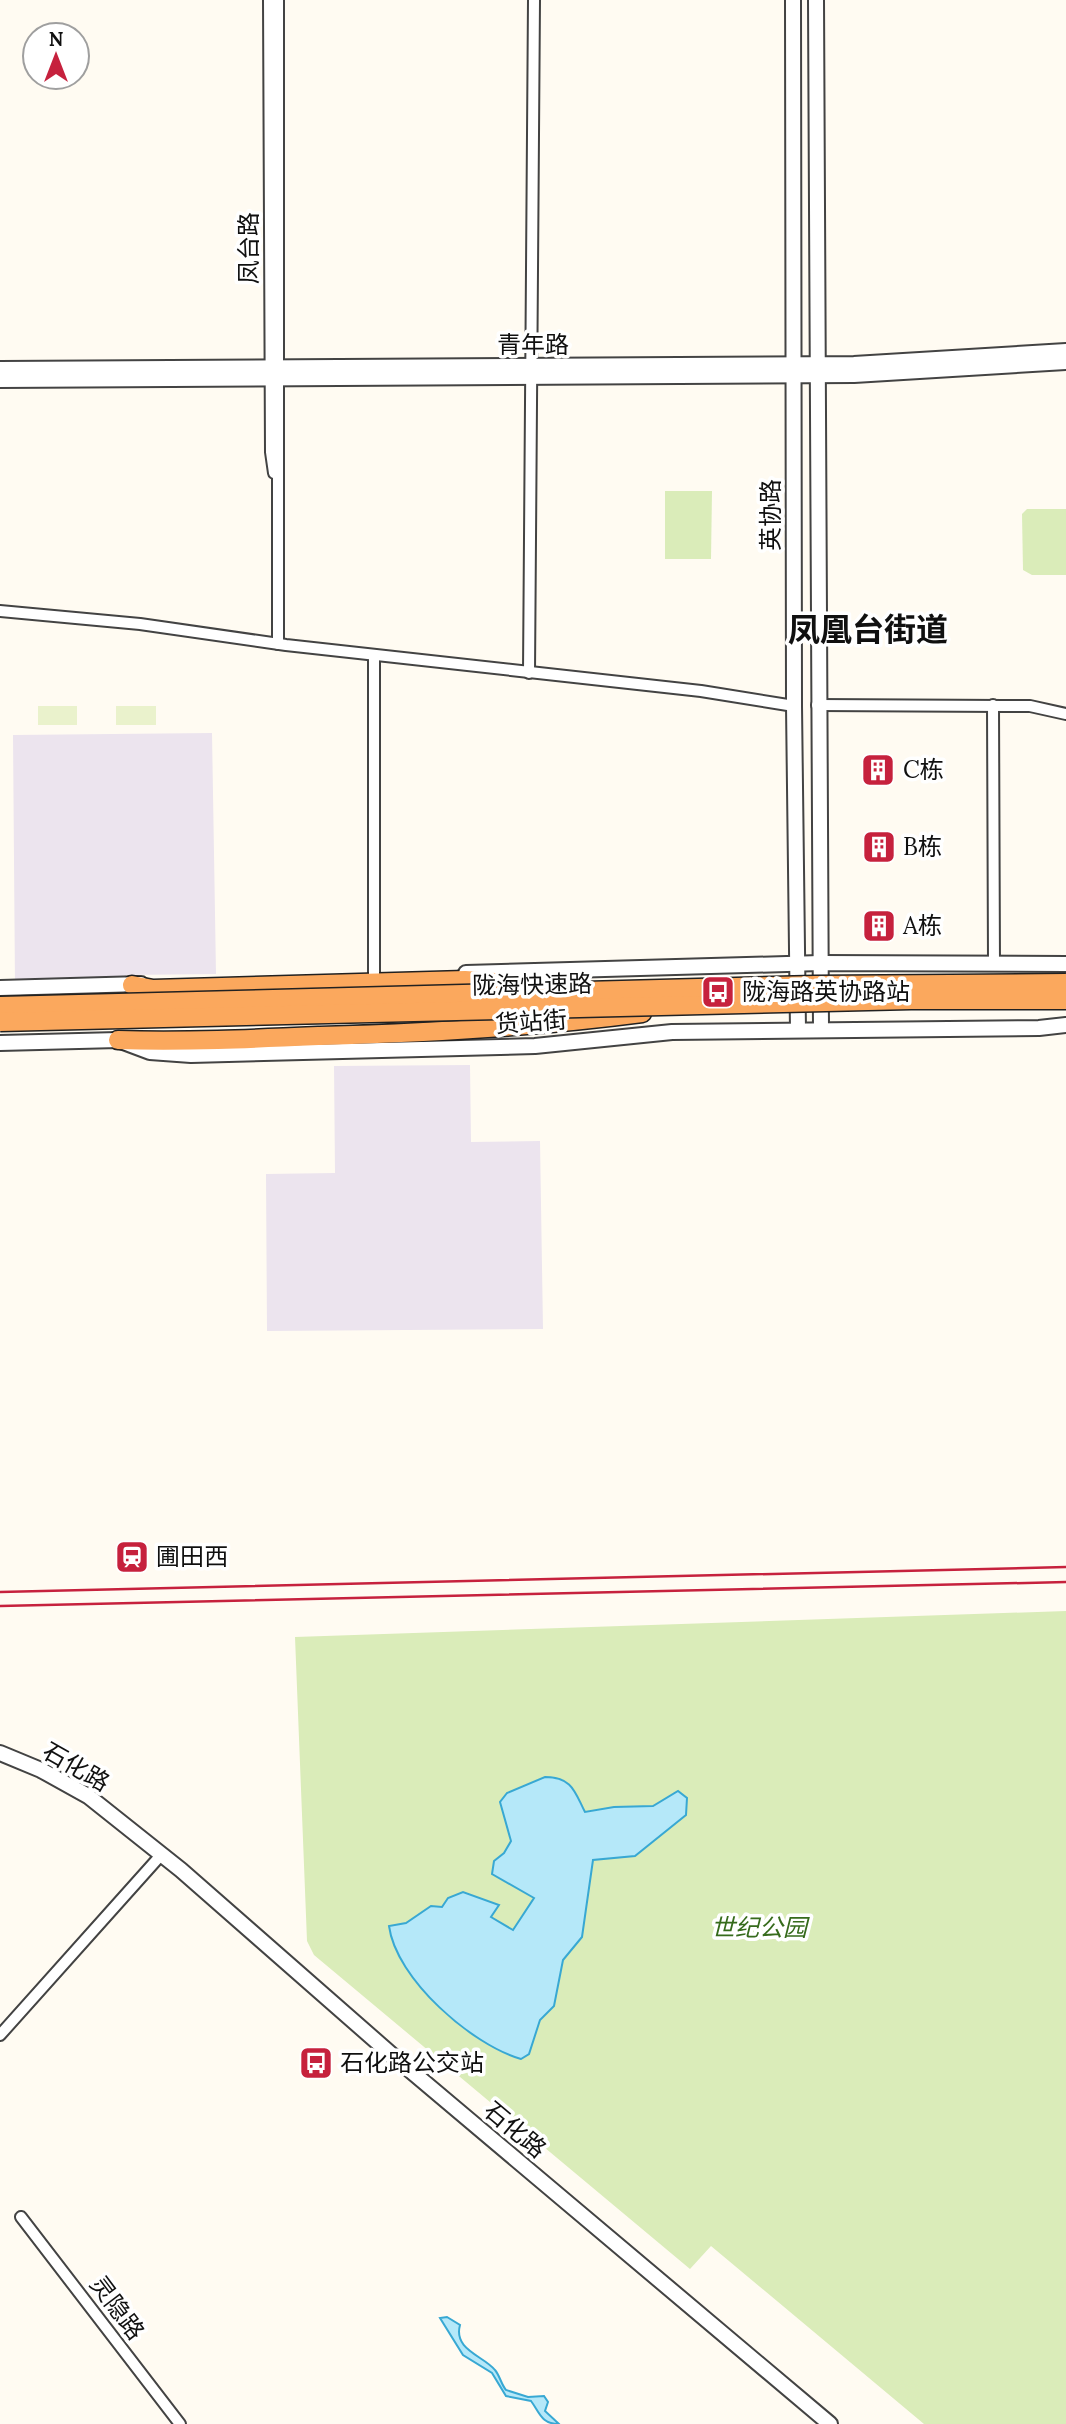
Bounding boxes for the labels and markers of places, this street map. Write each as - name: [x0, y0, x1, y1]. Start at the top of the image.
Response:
- building icon: C栋: [859, 751, 897, 789]
- place label: C栋: [903, 754, 944, 785]
- building icon: B栋: [860, 828, 898, 866]
- place label: B栋: [903, 831, 942, 862]
- building icon: A栋: [860, 907, 898, 945]
- place label: A栋: [902, 910, 942, 941]
- bus stop icon: 陇海路英协路站: [699, 973, 737, 1011]
- place label: 陇海路英协路站: [742, 976, 910, 1007]
- station icon: 圃田西: [113, 1538, 151, 1576]
- place label: 圃田西: [156, 1541, 228, 1572]
- bus stop icon: 石化路公交站: [297, 2044, 335, 2082]
- place label: 石化路公交站: [340, 2047, 484, 2078]

